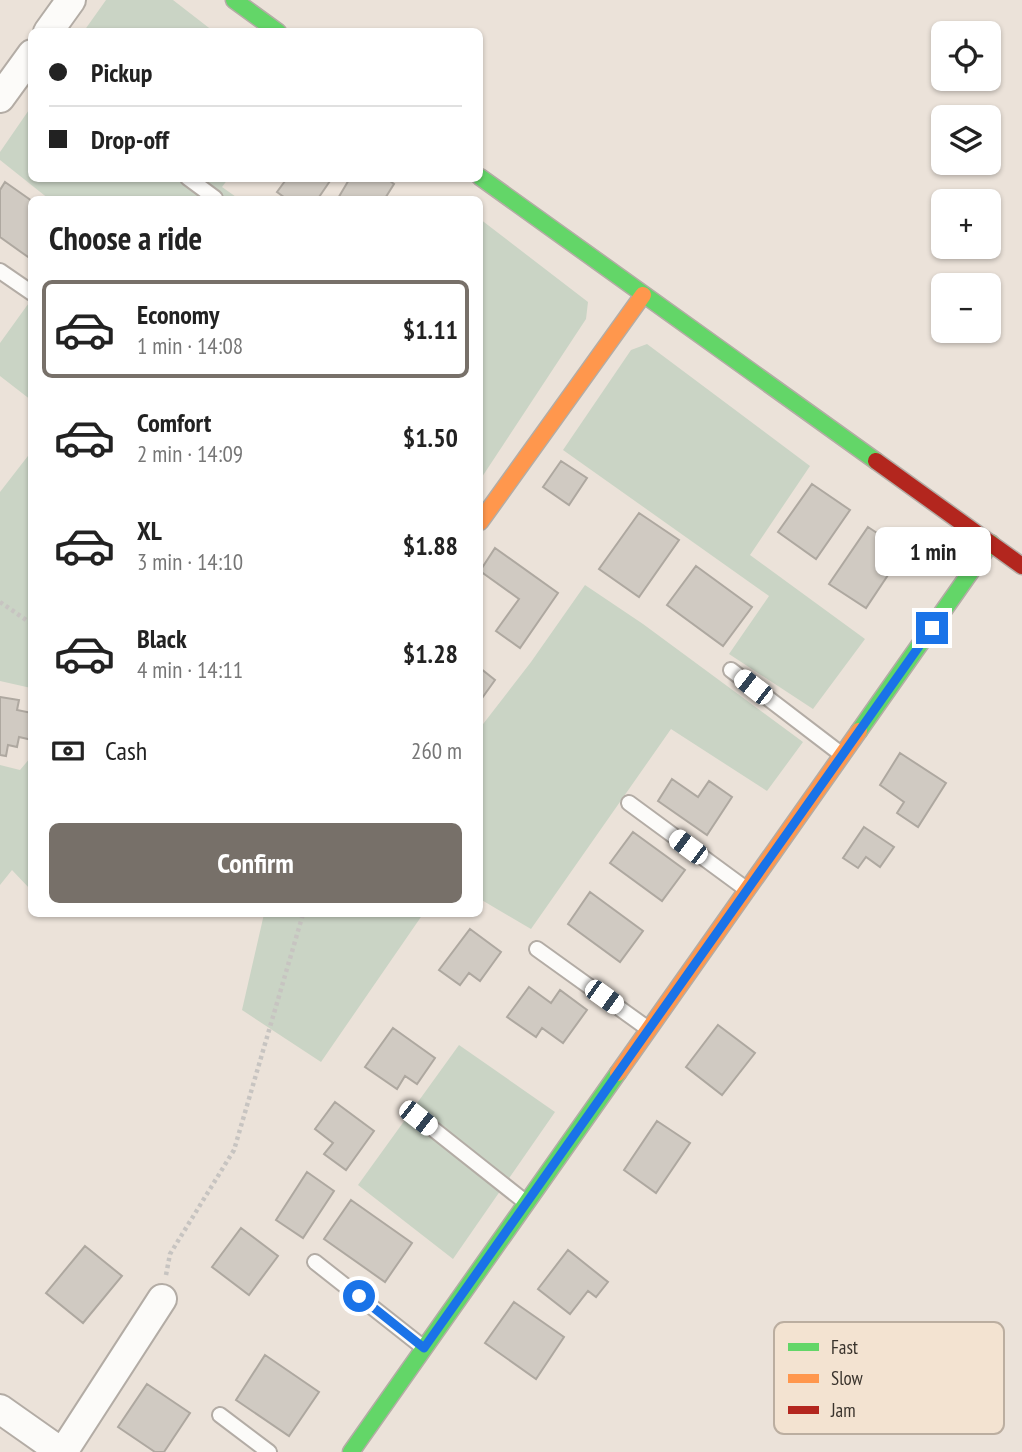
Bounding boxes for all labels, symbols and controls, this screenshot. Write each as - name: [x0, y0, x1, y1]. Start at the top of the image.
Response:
- map controls: [931, 21, 1001, 343]
- button: locate: [931, 21, 1001, 91]
- text: Pickup: [91, 56, 152, 89]
- button: layers: [931, 105, 1001, 175]
- text: Drop-off: [91, 123, 169, 156]
- button: +: [931, 189, 1001, 259]
- text: Choose a ride: [49, 217, 202, 259]
- button: −: [931, 273, 1001, 343]
- icon: car: [53, 298, 116, 361]
- text: Economy: [137, 298, 219, 331]
- text: $1.11: [403, 313, 458, 346]
- text: 1 min · 14:08: [137, 331, 243, 360]
- icon: car: [53, 406, 116, 469]
- text: Comfort: [137, 406, 211, 439]
- text: $1.50: [403, 421, 458, 454]
- text: 2 min · 14:09: [137, 439, 243, 468]
- icon: car: [53, 514, 116, 577]
- text: XL: [137, 514, 162, 547]
- callout: 1 min: [874, 526, 990, 576]
- text: $1.88: [403, 529, 458, 562]
- text: 1 min: [910, 537, 956, 566]
- text: 3 min · 14:10: [137, 547, 243, 576]
- route end: [916, 612, 948, 644]
- icon: car: [53, 622, 116, 685]
- text: Black: [137, 622, 187, 655]
- text: $1.28: [403, 637, 458, 670]
- text: 4 min · 14:11: [137, 655, 243, 684]
- car: [730, 666, 777, 708]
- icon: cash: [49, 732, 87, 770]
- text: Cash: [105, 734, 147, 767]
- text: 260 m: [411, 736, 462, 765]
- button: Confirm: [49, 823, 462, 903]
- car: [665, 826, 712, 868]
- car: [581, 976, 628, 1018]
- car: [395, 1097, 442, 1139]
- route start: [343, 1280, 375, 1312]
- legend: [774, 1322, 1004, 1434]
- text: Fast: [831, 1335, 859, 1359]
- text: Slow: [831, 1366, 864, 1390]
- text: Jam: [830, 1398, 856, 1422]

